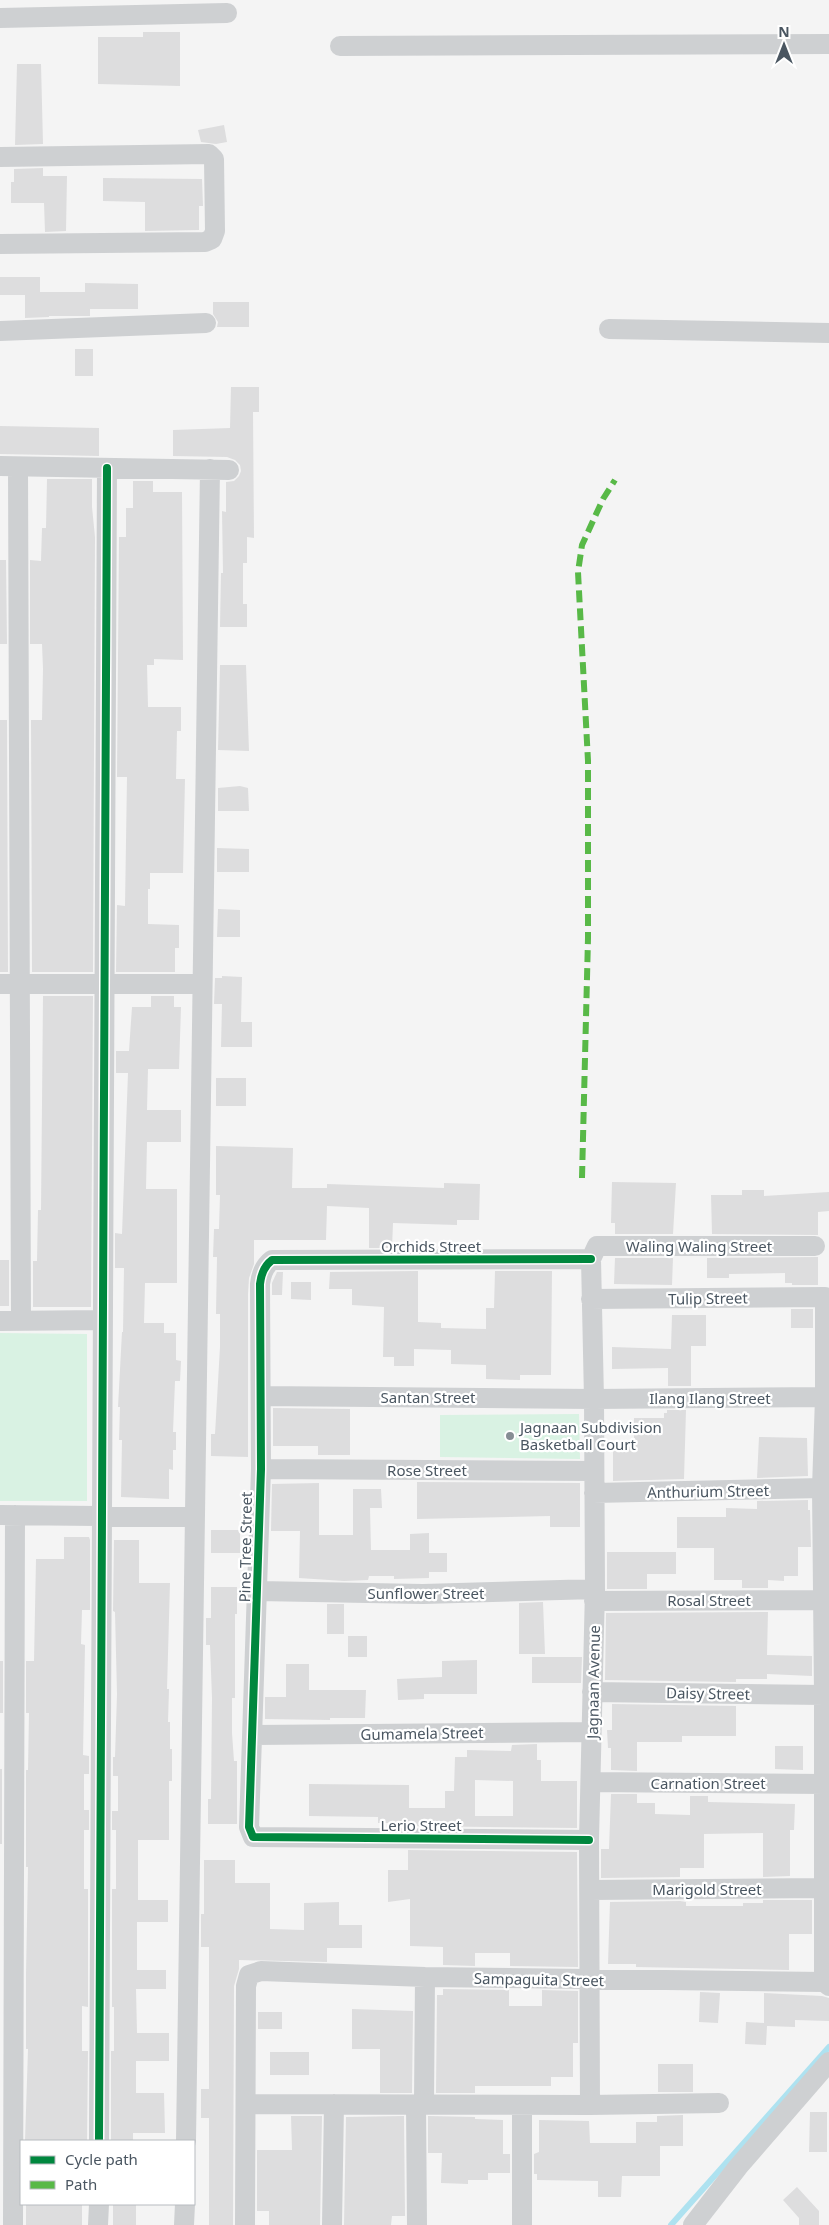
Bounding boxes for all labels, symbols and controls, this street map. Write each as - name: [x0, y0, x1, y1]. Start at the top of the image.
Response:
- north arrow: [759, 20, 809, 70]
- text: N: [778, 22, 790, 41]
- street label: Orchids Street: [381, 1236, 482, 1256]
- street label: Waling Waling Street: [626, 1236, 773, 1256]
- street label: Tulip Street: [668, 1287, 749, 1309]
- street label: Santan Street: [381, 1387, 476, 1407]
- street label: Ilang Ilang Street: [649, 1388, 771, 1408]
- place label: Jagnaan Subdivision Basketball Court: [518, 1417, 662, 1454]
- marker: Jagnaan Subdivision Basketball Court: [504, 1430, 516, 1442]
- street label: Rose Street: [387, 1460, 467, 1480]
- street label: Anthurium Street: [647, 1480, 770, 1502]
- street label: Pine Tree Street: [234, 1491, 256, 1603]
- street label: Sunflower Street: [368, 1583, 485, 1603]
- street label: Rosal Street: [667, 1590, 751, 1610]
- street label: Jagnaan Avenue: [582, 1625, 604, 1741]
- street label: Daisy Street: [666, 1682, 751, 1704]
- street label: Gumamela Street: [360, 1722, 484, 1744]
- street label: Carnation Street: [650, 1773, 766, 1793]
- street label: Lerio Street: [380, 1815, 462, 1835]
- street label: Marigold Street: [652, 1879, 762, 1899]
- street label: Sampaguita Street: [474, 1968, 605, 1990]
- legend: [20, 2140, 195, 2205]
- text: Cycle path: [65, 2149, 138, 2169]
- text: Path: [65, 2174, 97, 2194]

